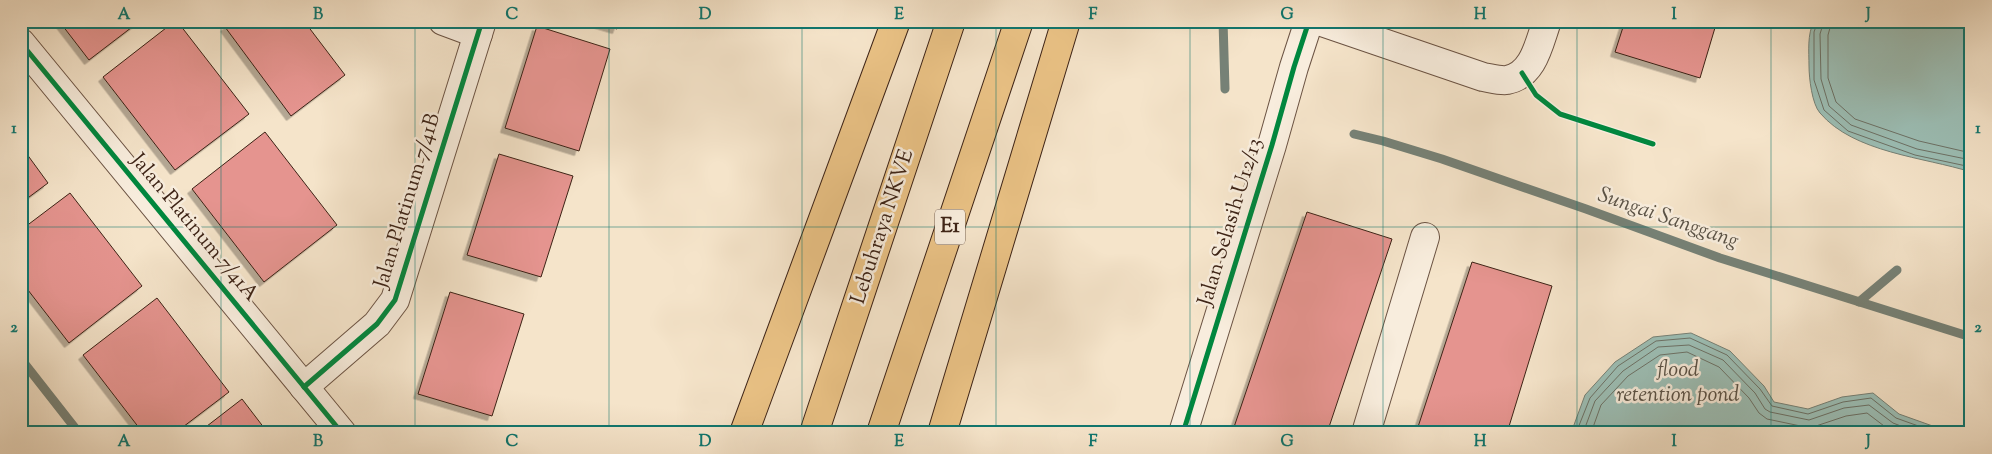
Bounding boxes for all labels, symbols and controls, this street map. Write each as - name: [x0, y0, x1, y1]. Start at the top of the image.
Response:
- text: A: [118, 4, 131, 27]
- text: B: [313, 4, 323, 27]
- text: C: [506, 4, 519, 27]
- text: D: [699, 4, 712, 27]
- text: E: [894, 4, 904, 27]
- text: F: [1089, 4, 1098, 27]
- text: G: [1280, 4, 1294, 27]
- text: H: [1474, 4, 1487, 27]
- text: I: [1671, 4, 1677, 27]
- text: J: [1864, 4, 1871, 27]
- street label: Jalan Platinum 7/41B: [367, 110, 449, 293]
- text: 1: [11, 118, 17, 141]
- text: 1: [1975, 118, 1981, 141]
- street label: Jalan Selasih U12/13: [1191, 134, 1271, 311]
- street label: Lebuhraya NKVE: [844, 146, 922, 308]
- street label: Jalan Platinum 7/41A: [122, 147, 265, 309]
- water label: Sungai Sanggang: [1593, 180, 1743, 258]
- road number: E1: [935, 210, 965, 244]
- text: 2: [10, 317, 18, 340]
- text: 2: [1974, 317, 1982, 340]
- water label: flood retention pond: [1616, 355, 1740, 412]
- text: A: [118, 431, 131, 454]
- text: B: [313, 431, 323, 454]
- text: C: [506, 431, 519, 454]
- text: D: [699, 431, 712, 454]
- text: E: [894, 431, 904, 454]
- text: F: [1089, 431, 1098, 454]
- text: G: [1280, 431, 1294, 454]
- text: H: [1474, 431, 1487, 454]
- text: I: [1671, 431, 1677, 454]
- text: J: [1864, 431, 1871, 454]

